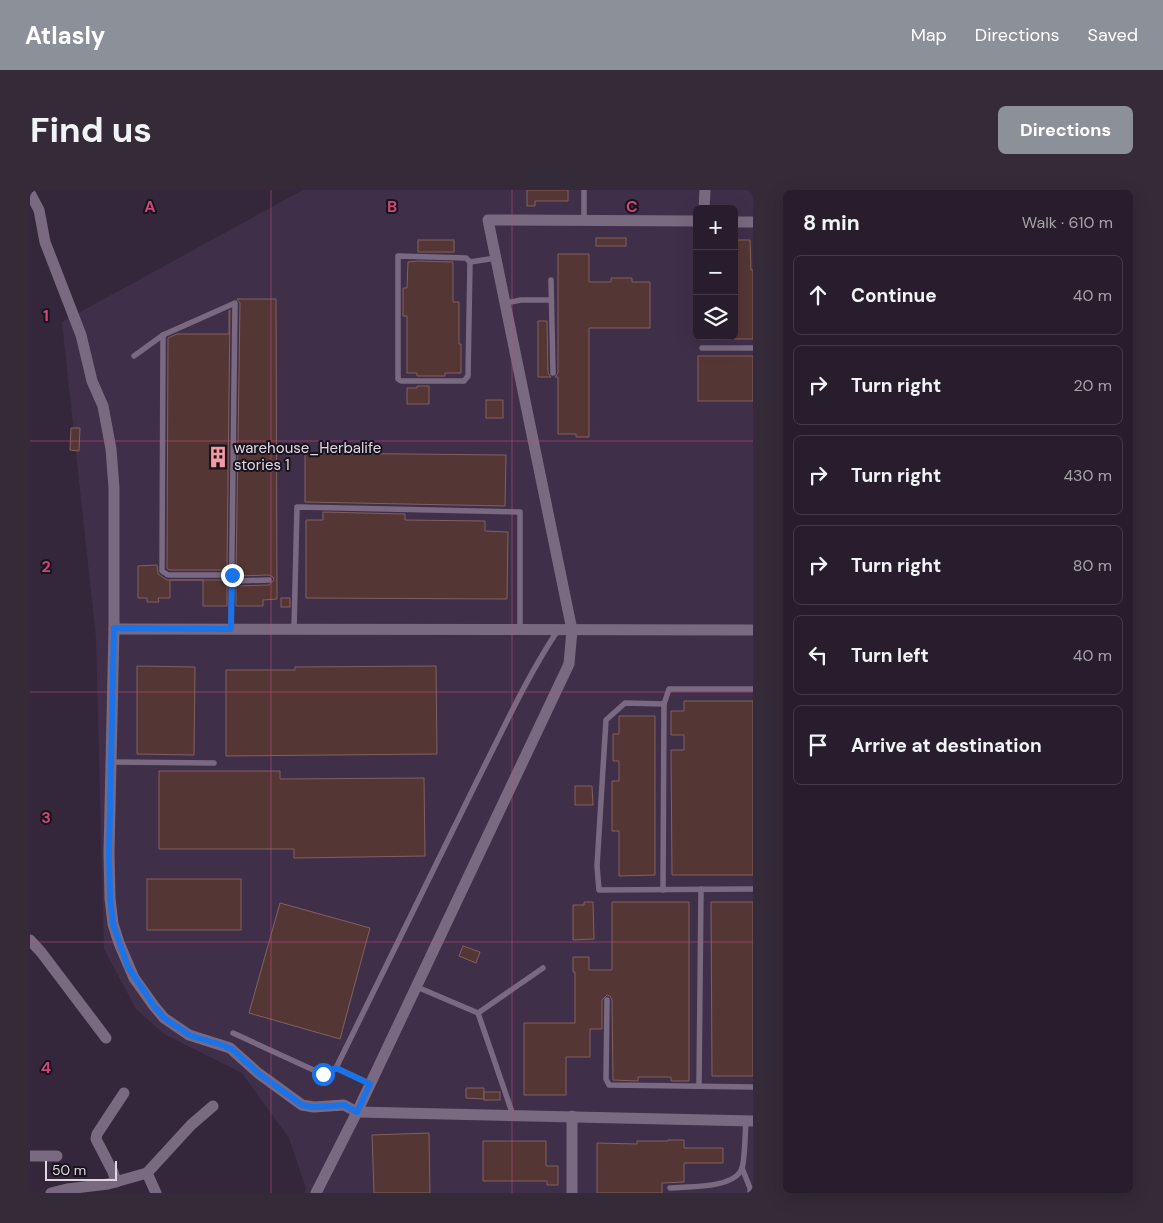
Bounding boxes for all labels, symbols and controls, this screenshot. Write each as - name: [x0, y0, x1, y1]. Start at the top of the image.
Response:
- text: Atlasly: [25, 20, 105, 51]
- text: Map: [911, 23, 947, 47]
- text: Directions: [975, 23, 1060, 47]
- text: Saved: [1088, 23, 1138, 47]
- button: Directions: [998, 106, 1133, 154]
- text: Find us: [30, 107, 152, 153]
- text: A: [144, 196, 156, 217]
- text: B: [387, 196, 397, 217]
- text: C: [626, 196, 638, 217]
- map controls: [693, 205, 738, 340]
- button: +: [693, 205, 738, 250]
- text: 8 min: [803, 209, 860, 237]
- text: Walk · 610 m: [1022, 212, 1113, 233]
- button: −: [693, 250, 738, 295]
- icon: ahead: [804, 281, 832, 309]
- text: Continue: [851, 283, 937, 308]
- text: 40 m: [1073, 285, 1112, 306]
- button: layers: [693, 295, 738, 340]
- text: 1: [43, 305, 49, 326]
- icon: right: [804, 371, 832, 399]
- text: Turn right: [851, 373, 941, 398]
- text: 20 m: [1073, 375, 1112, 396]
- place label: warehouse_Herbalife stories 1: [234, 438, 381, 475]
- building icon: warehouse_Herbalife stories 1: [205, 444, 231, 470]
- icon: right: [804, 461, 832, 489]
- text: Turn right: [851, 463, 941, 488]
- text: 430 m: [1063, 465, 1112, 486]
- icon: right: [804, 551, 832, 579]
- text: Turn right: [851, 553, 941, 578]
- text: 80 m: [1073, 555, 1112, 576]
- text: 2: [41, 556, 51, 577]
- route end: [221, 564, 244, 587]
- icon: left: [804, 641, 832, 669]
- text: Turn left: [851, 643, 929, 668]
- text: 40 m: [1073, 645, 1112, 666]
- icon: arrive: [804, 731, 832, 759]
- text: Arrive at destination: [851, 733, 1042, 758]
- text: 3: [41, 807, 51, 828]
- text: 4: [41, 1057, 51, 1078]
- route start: [312, 1063, 335, 1086]
- scale bar: [45, 1158, 118, 1181]
- text: 50 m: [52, 1161, 86, 1179]

